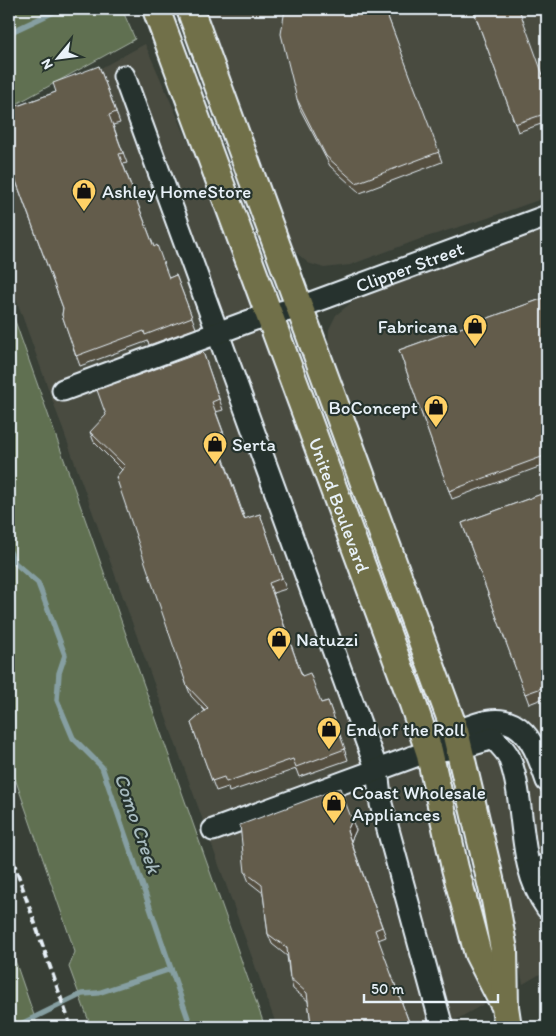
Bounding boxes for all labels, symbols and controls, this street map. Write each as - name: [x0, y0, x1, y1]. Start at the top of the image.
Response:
- north arrow: [32, 32, 82, 82]
- text: N: [37, 56, 57, 72]
- shop icon: Ashley HomeStore: [71, 178, 97, 212]
- place label: Ashley HomeStore: [102, 180, 251, 203]
- street label: Clipper Street: [352, 236, 467, 297]
- shop icon: Fabricana: [462, 313, 488, 347]
- place label: Fabricana: [378, 315, 458, 338]
- shop icon: BoConcept: [423, 394, 449, 428]
- place label: BoConcept: [328, 396, 418, 419]
- shop icon: Serta: [202, 431, 228, 465]
- place label: Serta: [232, 433, 276, 456]
- street label: United Boulevard: [304, 434, 375, 576]
- shop icon: Natuzzi: [266, 626, 292, 660]
- place label: Natuzzi: [296, 628, 358, 651]
- shop icon: End of the Roll: [316, 716, 342, 750]
- place label: End of the Roll: [346, 718, 465, 741]
- water label: Como Creek: [110, 770, 167, 878]
- place label: Coast Wholesale Appliances: [352, 781, 486, 826]
- shop icon: Coast Wholesale Appliances: [321, 790, 347, 824]
- scale bar: [364, 971, 497, 1003]
- text: 50 m: [371, 980, 404, 998]

